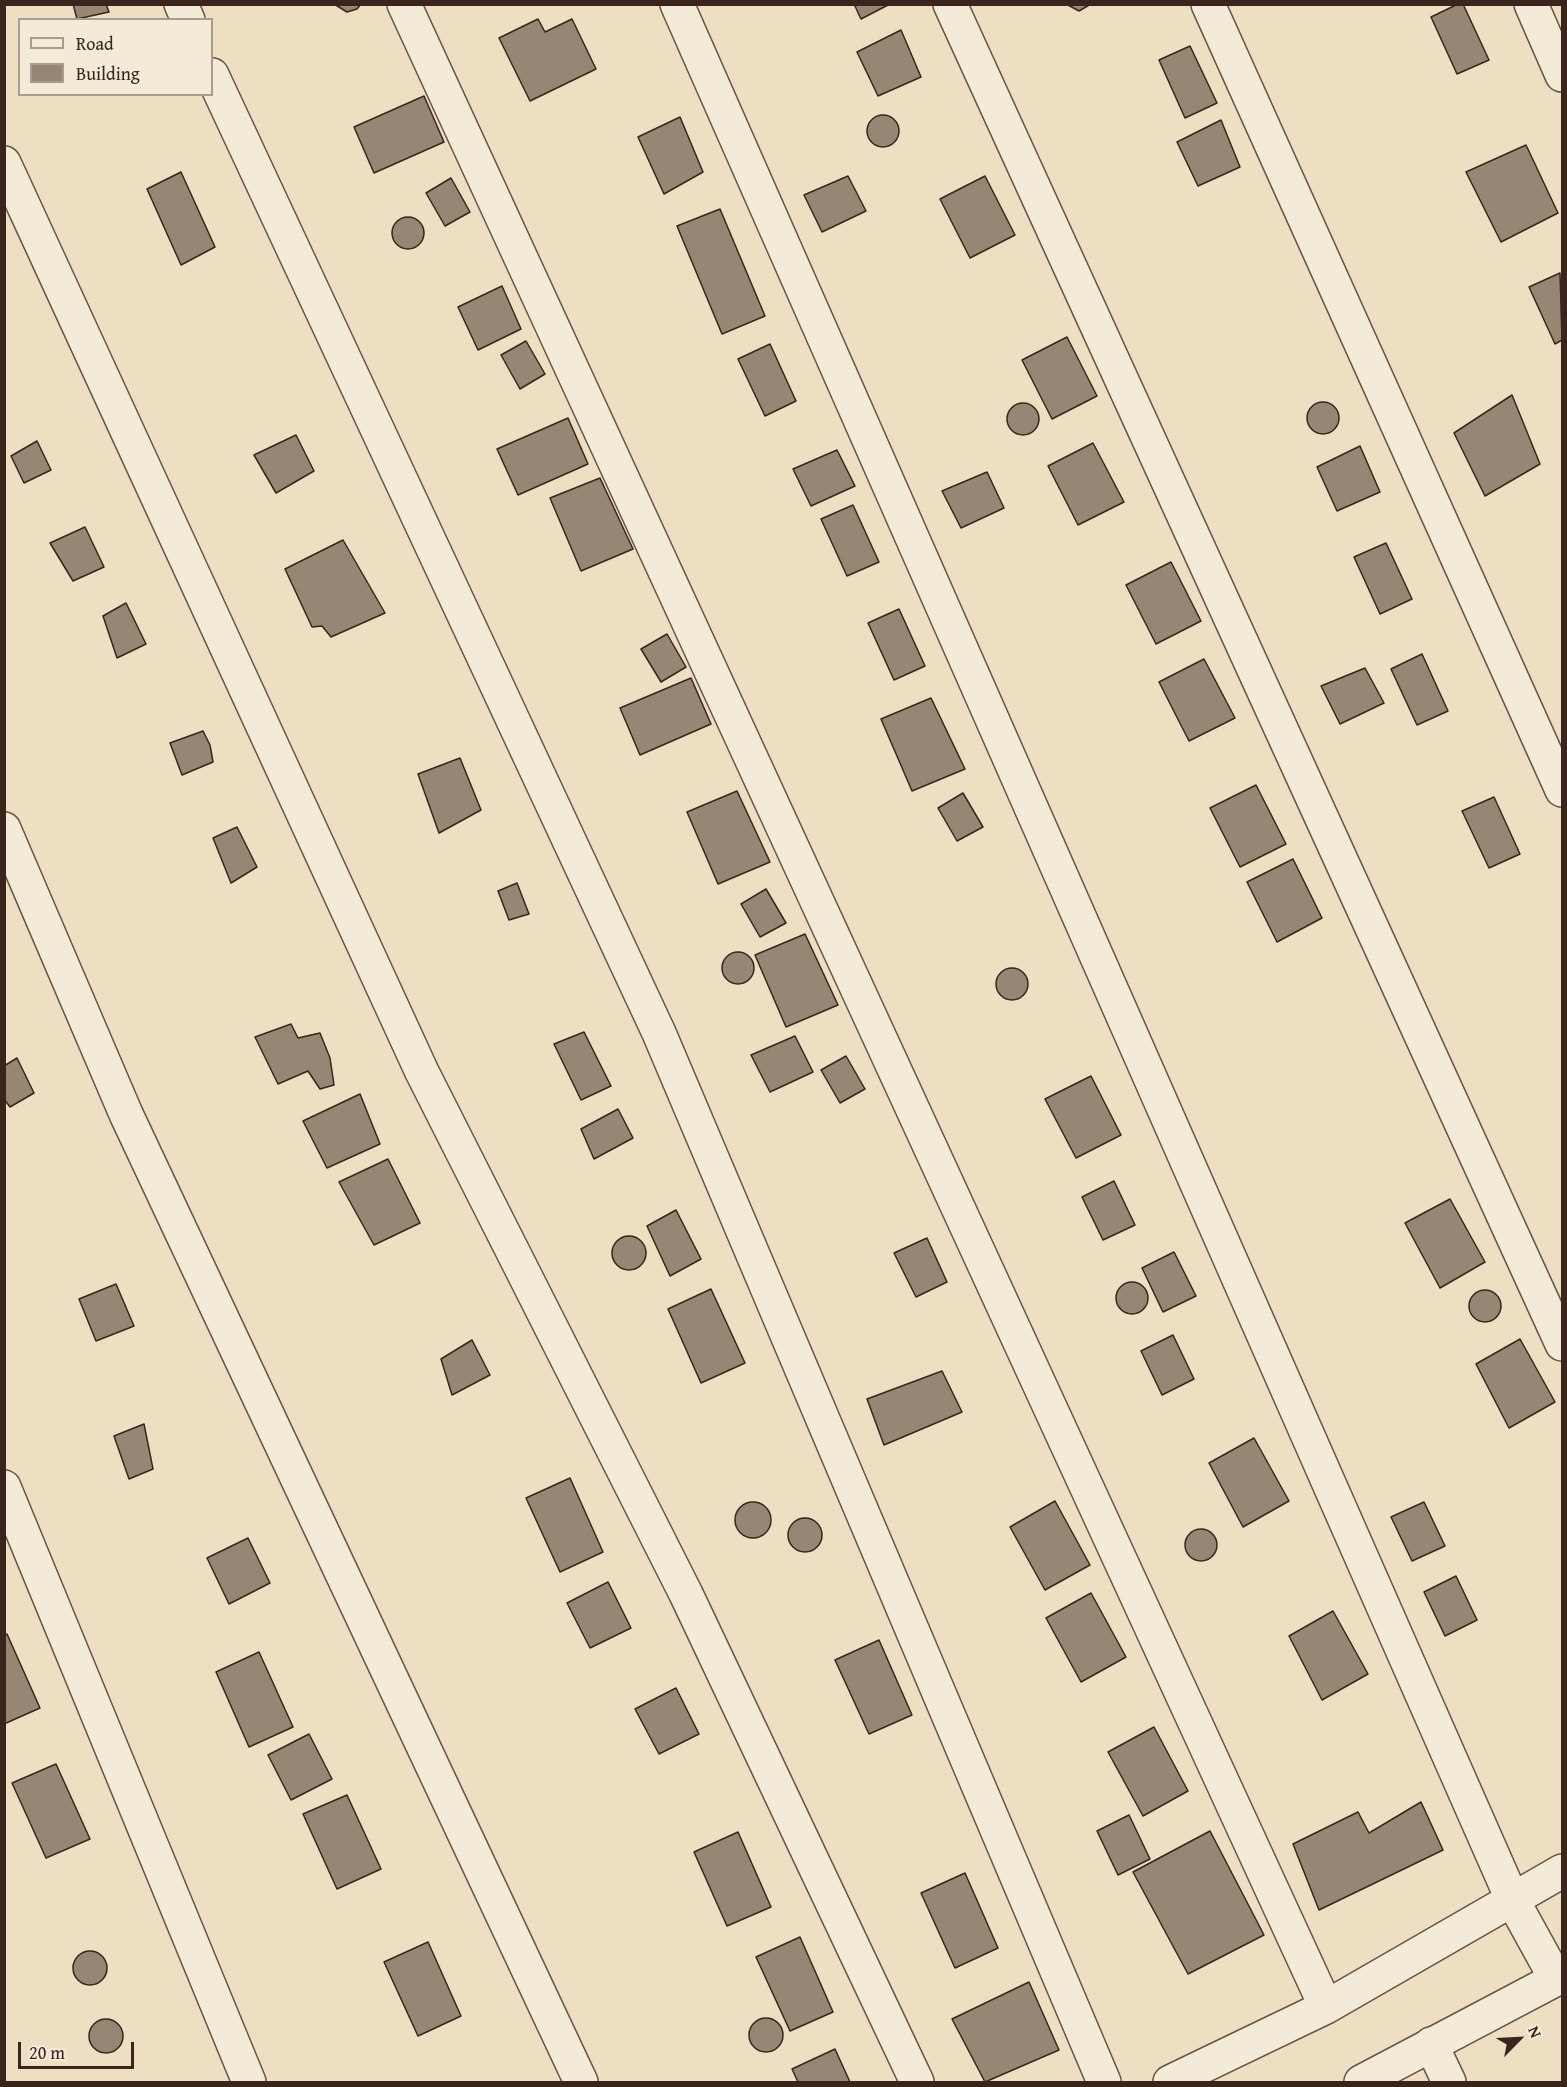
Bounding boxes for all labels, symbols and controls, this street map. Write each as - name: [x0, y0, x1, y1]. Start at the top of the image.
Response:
- legend: [18, 18, 213, 96]
- text: Road: [76, 30, 114, 57]
- text: Building: [76, 60, 140, 87]
- north arrow: [1489, 2009, 1549, 2069]
- text: N: [1522, 2022, 1549, 2041]
- scale bar: [21, 2030, 136, 2068]
- text: 20 m: [29, 2039, 65, 2066]

